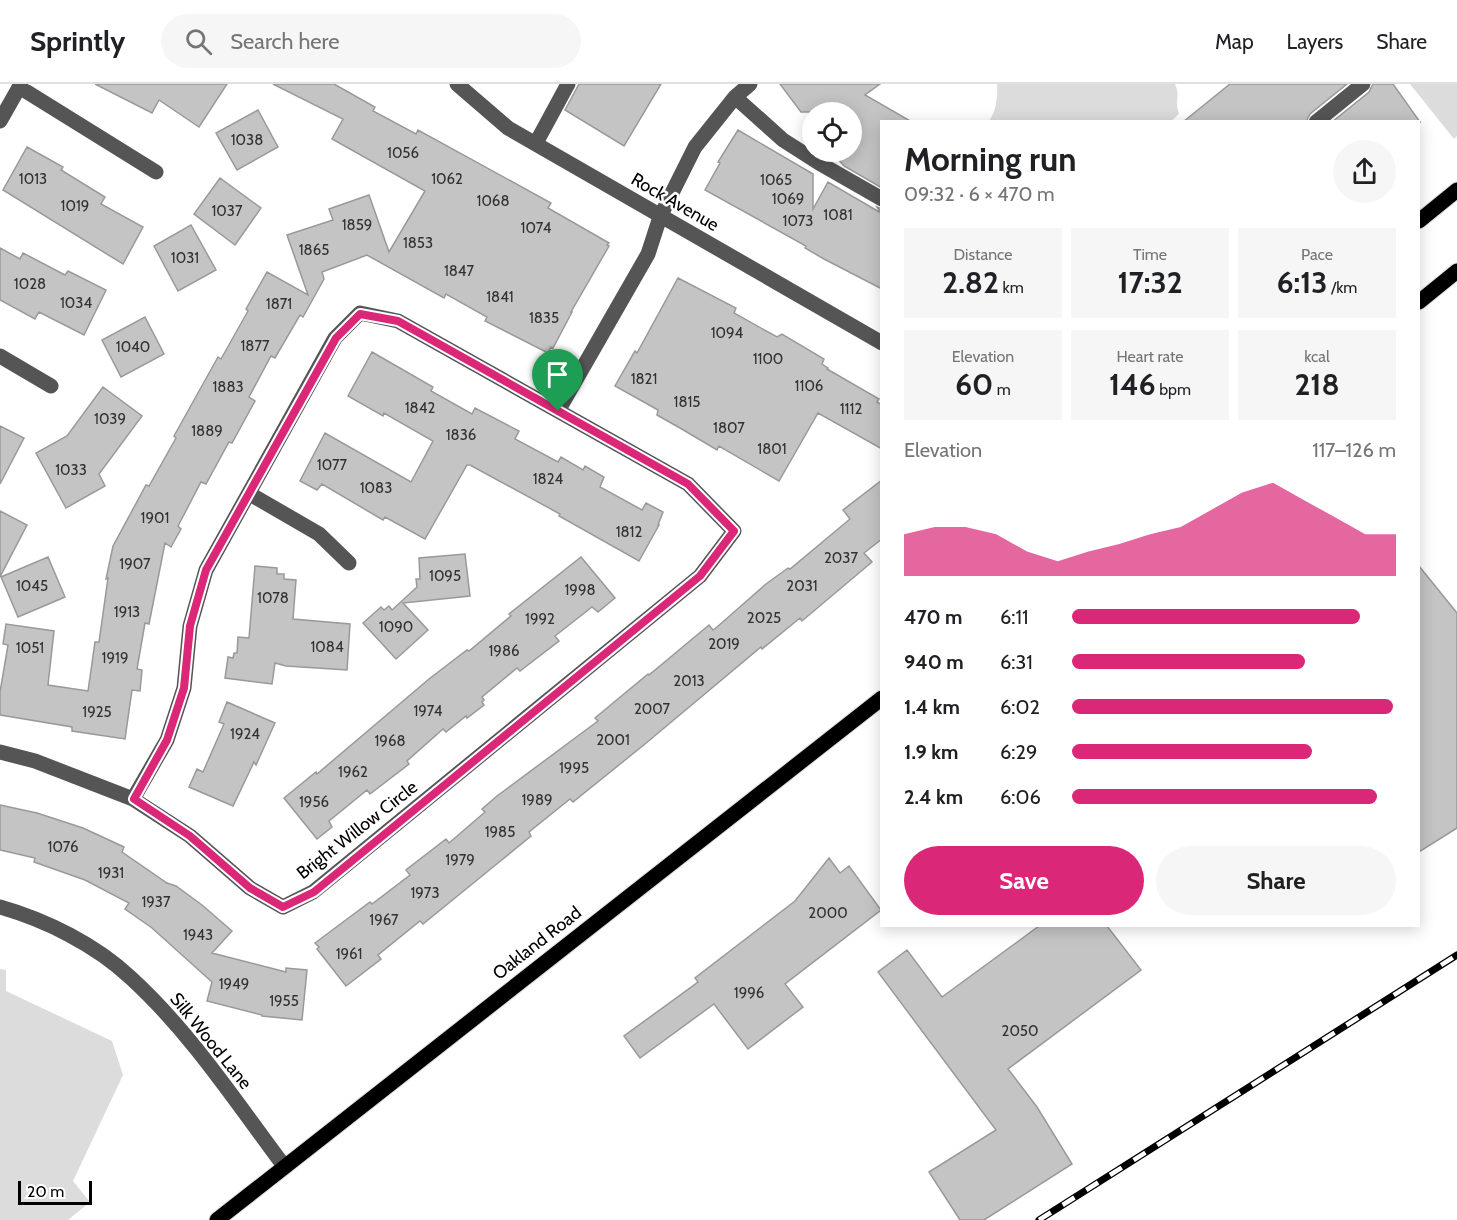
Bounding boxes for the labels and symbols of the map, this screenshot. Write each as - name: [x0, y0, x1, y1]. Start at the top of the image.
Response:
- house number: 1038: [231, 131, 263, 149]
- house number: 1056: [387, 144, 419, 162]
- street label: Rock Avenue: [627, 168, 723, 236]
- house number: 1013: [19, 170, 47, 188]
- house number: 1062: [431, 170, 463, 188]
- house number: 1065: [760, 171, 792, 189]
- house number: 1069: [772, 190, 804, 208]
- house number: 1068: [477, 192, 509, 210]
- house number: 1019: [61, 197, 89, 215]
- house number: 1037: [211, 202, 243, 220]
- house number: 1081: [823, 206, 853, 224]
- house number: 1073: [783, 212, 813, 230]
- house number: 1859: [342, 216, 372, 234]
- house number: 1074: [521, 219, 552, 237]
- house number: 1853: [403, 234, 433, 252]
- house number: 1865: [299, 241, 329, 259]
- house number: 1031: [171, 249, 199, 267]
- house number: 1847: [444, 262, 475, 280]
- house number: 1028: [14, 275, 46, 293]
- house number: 1841: [486, 288, 514, 306]
- house number: 1034: [60, 294, 92, 312]
- house number: 1871: [266, 295, 292, 313]
- house number: 1835: [529, 309, 559, 327]
- house number: 1094: [711, 324, 744, 342]
- house number: 1877: [240, 337, 270, 355]
- house number: 1040: [116, 338, 150, 356]
- pin: [532, 349, 583, 411]
- house number: 1100: [753, 350, 783, 368]
- house number: 1821: [631, 370, 657, 388]
- house number: 1106: [795, 377, 823, 395]
- house number: 1883: [212, 378, 244, 396]
- house number: 1815: [674, 393, 701, 411]
- house number: 1842: [405, 399, 435, 417]
- house number: 1112: [840, 400, 862, 418]
- house number: 1039: [94, 410, 126, 428]
- house number: 1807: [713, 419, 745, 437]
- house number: 1889: [191, 422, 223, 440]
- house number: 1836: [446, 426, 476, 444]
- house number: 1801: [757, 440, 787, 458]
- house number: 1077: [317, 456, 348, 474]
- house number: 1033: [55, 461, 87, 479]
- house number: 1824: [533, 470, 564, 488]
- house number: 1083: [360, 479, 392, 497]
- house number: 1901: [141, 509, 169, 527]
- house number: 1812: [616, 523, 643, 541]
- house number: 2037: [824, 549, 858, 567]
- house number: 1907: [119, 555, 151, 573]
- house number: 1095: [429, 567, 461, 585]
- house number: 1045: [16, 577, 48, 595]
- house number: 2031: [786, 577, 818, 595]
- house number: 1998: [564, 581, 596, 599]
- house number: 1078: [257, 589, 289, 607]
- house number: 1913: [114, 603, 140, 621]
- house number: 2025: [747, 609, 781, 627]
- house number: 1992: [525, 610, 555, 628]
- house number: 1090: [379, 618, 413, 636]
- house number: 2019: [708, 635, 740, 653]
- house number: 1084: [310, 638, 344, 656]
- house number: 1051: [16, 639, 44, 657]
- house number: 1986: [488, 642, 520, 660]
- house number: 1919: [102, 649, 128, 667]
- house number: 2013: [673, 672, 705, 690]
- house number: 2007: [634, 700, 671, 718]
- house number: 1974: [413, 702, 443, 720]
- house number: 1925: [82, 703, 112, 721]
- house number: 1924: [230, 725, 260, 743]
- house number: 2001: [596, 731, 630, 749]
- house number: 1968: [374, 732, 406, 750]
- house number: 1995: [559, 759, 589, 777]
- house number: 1962: [338, 763, 368, 781]
- street label: Bright Willow Circle: [292, 776, 422, 884]
- house number: 1989: [521, 791, 553, 809]
- house number: 1956: [299, 793, 329, 811]
- house number: 1985: [485, 823, 515, 841]
- house number: 1076: [48, 838, 78, 856]
- house number: 1979: [445, 851, 475, 869]
- house number: 1931: [98, 864, 124, 882]
- house number: 1973: [410, 884, 440, 902]
- house number: 1937: [141, 893, 171, 911]
- street label: Oakland Road: [488, 902, 586, 984]
- house number: 2000: [808, 904, 848, 922]
- house number: 1967: [369, 911, 399, 929]
- house number: 1943: [183, 926, 213, 944]
- house number: 1961: [336, 945, 362, 963]
- house number: 1949: [219, 975, 249, 993]
- house number: 1996: [734, 984, 764, 1002]
- street label: Silk Wood Lane: [165, 988, 257, 1094]
- house number: 1955: [269, 992, 299, 1010]
- house number: 2050: [1002, 1022, 1038, 1040]
- scale bar: [18, 1178, 92, 1206]

